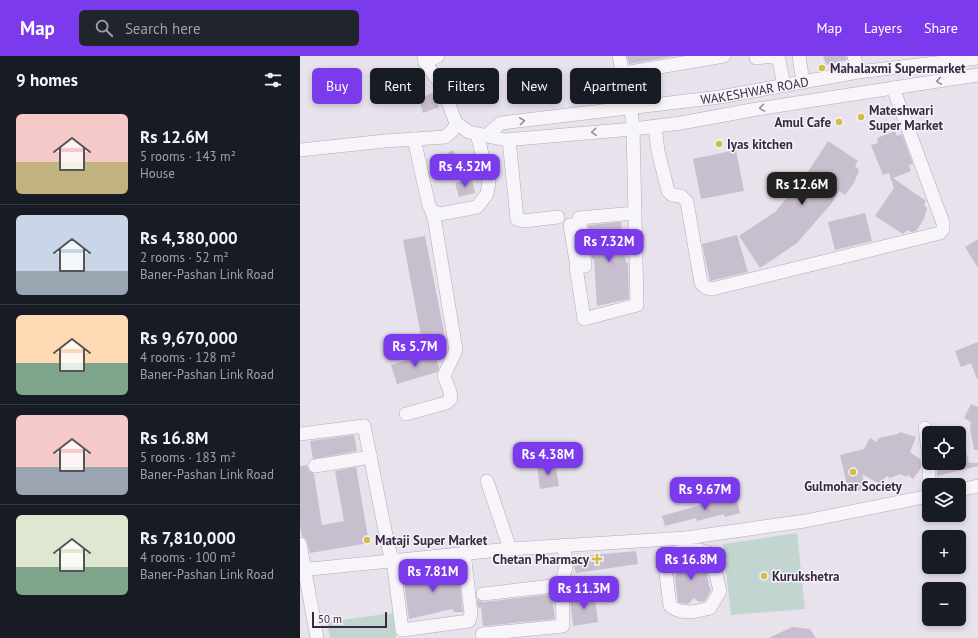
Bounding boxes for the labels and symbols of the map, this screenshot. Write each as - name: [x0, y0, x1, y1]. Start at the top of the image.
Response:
- place label: Mahalaxmi Supermarket: [830, 60, 966, 77]
- marker: Mahalaxmi Supermarket: [817, 63, 827, 73]
- street label: WAKESHWAR ROAD: [699, 73, 810, 108]
- one-way arrow: [936, 76, 943, 85]
- place label: Mateshwari Super Market: [869, 102, 944, 134]
- one-way arrow: [759, 103, 765, 112]
- marker: Mateshwari Super Market: [856, 112, 866, 122]
- place label: Amul Cafe: [774, 114, 831, 131]
- one-way arrow: [519, 117, 525, 126]
- marker: Amul Cafe: [834, 117, 844, 127]
- one-way arrow: [591, 128, 597, 137]
- place label: Iyas kitchen: [727, 136, 793, 153]
- marker: Iyas kitchen: [714, 139, 724, 149]
- pin: Rs 4.52M: [424, 154, 506, 188]
- pin: Rs 12.6M: [761, 172, 843, 206]
- pin: Rs 7.32M: [568, 229, 650, 263]
- pin: Rs 5.7M: [378, 334, 452, 368]
- pin: Rs 4.38M: [507, 442, 589, 476]
- marker: Gulmohar Society: [848, 467, 858, 477]
- pin: Rs 9.67M: [664, 477, 746, 511]
- place label: Gulmohar Society: [804, 478, 903, 495]
- place label: Mataji Super Market: [375, 532, 488, 549]
- marker: Mataji Super Market: [362, 535, 372, 545]
- pin: Rs 16.8M: [650, 547, 732, 581]
- place label: Chetan Pharmacy: [493, 551, 590, 568]
- marker: Chetan Pharmacy: [592, 554, 602, 564]
- pin: Rs 7.81M: [392, 559, 474, 593]
- place label: Kurukshetra: [772, 568, 839, 585]
- marker: Kurukshetra: [759, 571, 769, 581]
- pin: Rs 11.3M: [543, 576, 625, 610]
- scale bar: [312, 610, 387, 629]

